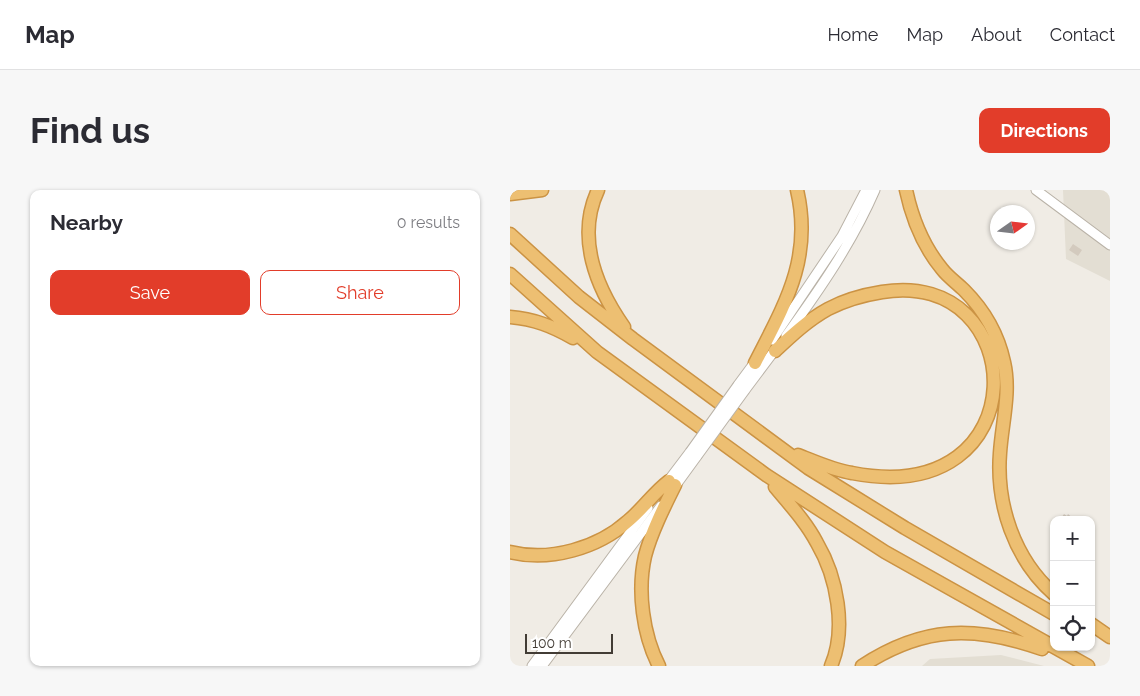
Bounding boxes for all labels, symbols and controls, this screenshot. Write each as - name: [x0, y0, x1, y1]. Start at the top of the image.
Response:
- text: Map: [25, 20, 75, 49]
- text: Home: [827, 24, 878, 45]
- text: Map: [906, 24, 943, 45]
- text: About: [971, 24, 1022, 45]
- text: Contact: [1050, 24, 1115, 45]
- button: Directions: [979, 108, 1110, 153]
- text: Find us: [30, 110, 150, 151]
- north arrow: [990, 205, 1035, 250]
- text: Nearby: [50, 210, 123, 235]
- text: 0 results: [397, 213, 460, 232]
- button: Save: [50, 270, 250, 315]
- button: Share: [260, 270, 460, 315]
- map controls: [1050, 516, 1095, 651]
- button: +: [1050, 516, 1095, 561]
- button: −: [1050, 561, 1095, 606]
- button: locate: [1050, 606, 1095, 651]
- scale bar: [525, 631, 612, 654]
- text: 100 m: [532, 635, 572, 651]

